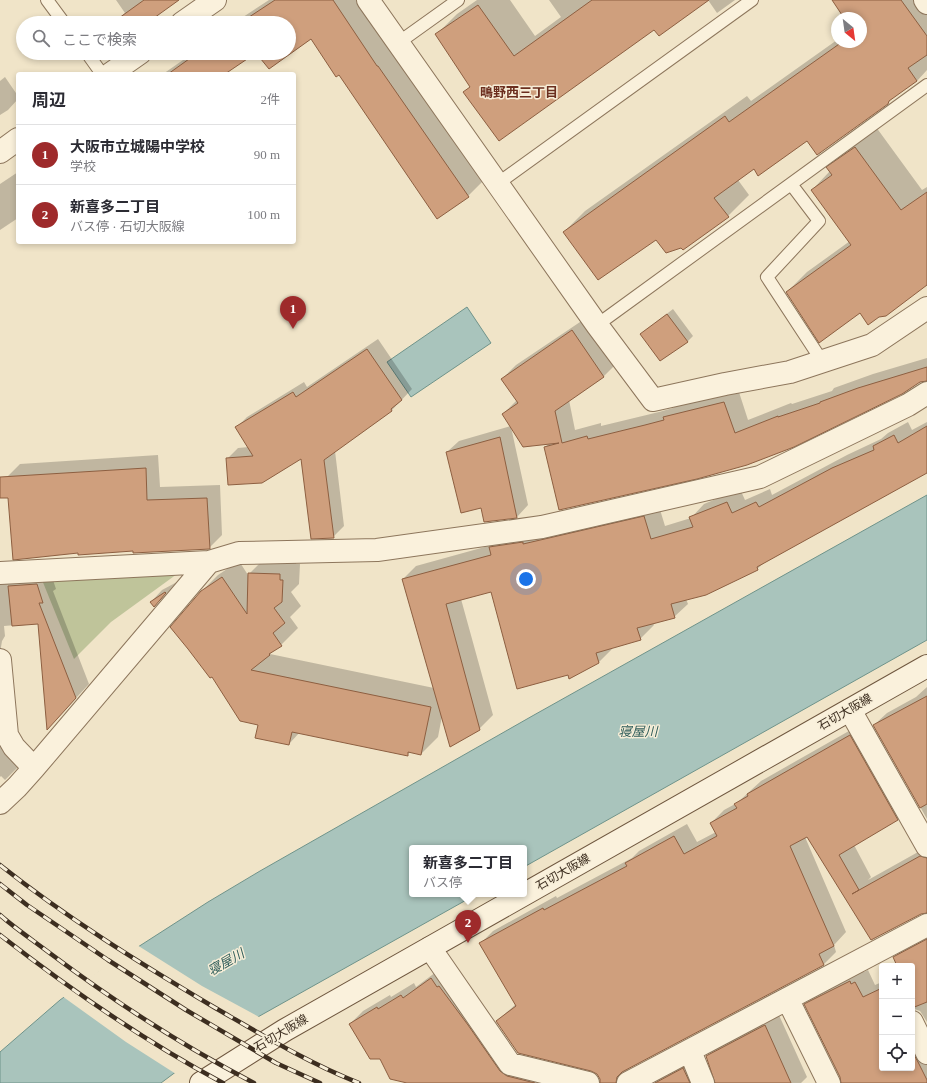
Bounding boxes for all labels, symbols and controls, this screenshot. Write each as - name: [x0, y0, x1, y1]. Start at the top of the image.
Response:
- north arrow: [831, 12, 867, 48]
- search box: [16, 16, 296, 60]
- icon: search: [30, 27, 52, 49]
- text: ここで検索: [62, 32, 137, 48]
- district label: 鴫野西三丁目: [480, 85, 558, 100]
- text: 周辺: [32, 91, 66, 110]
- text: 2件: [260, 92, 280, 107]
- text: 大阪市立城陽中学校: [70, 139, 205, 155]
- text: 1: [42, 147, 48, 162]
- text: 90 m: [254, 147, 280, 162]
- text: 学校: [70, 159, 96, 174]
- text: 新喜多二丁目: [70, 199, 160, 215]
- text: 2: [42, 207, 48, 222]
- text: 100 m: [247, 207, 280, 222]
- text: バス停 · 石切大阪線: [70, 219, 185, 234]
- pin: 1: [280, 296, 306, 329]
- your location: [516, 569, 536, 589]
- street label: 石切大阪線: [816, 691, 874, 733]
- water label: 寝屋川: [618, 724, 659, 739]
- popup: [409, 845, 527, 897]
- street label: 石切大阪線: [534, 851, 592, 893]
- text: 新喜多二丁目: [423, 855, 513, 871]
- text: バス停: [423, 875, 462, 890]
- pin: 2: [455, 910, 481, 943]
- water label: 寝屋川: [205, 945, 248, 978]
- map controls: [879, 963, 915, 1071]
- button: +: [879, 963, 915, 999]
- button: −: [879, 999, 915, 1035]
- street label: 石切大阪線: [252, 1012, 310, 1054]
- button: locate: [879, 1035, 915, 1071]

